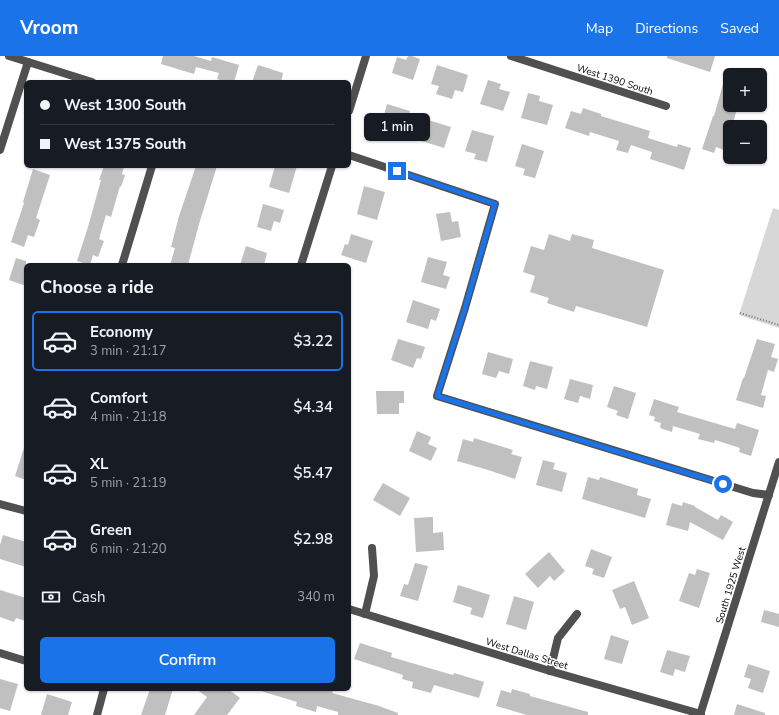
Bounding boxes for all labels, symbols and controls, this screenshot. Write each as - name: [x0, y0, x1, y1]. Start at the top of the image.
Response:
- text: Vroom: [20, 15, 78, 41]
- text: Map: [586, 19, 613, 38]
- text: Directions: [635, 19, 698, 38]
- text: Saved: [720, 19, 759, 38]
- street label: West 1390 South: [575, 61, 655, 99]
- map controls: [723, 68, 767, 164]
- button: +: [723, 68, 767, 112]
- text: West 1300 South: [64, 95, 186, 115]
- callout: 1 min: [364, 113, 430, 141]
- text: 1 min: [380, 118, 414, 136]
- button: −: [723, 120, 767, 164]
- text: West 1375 South: [64, 134, 186, 154]
- route end: [388, 162, 406, 180]
- text: Choose a ride: [40, 275, 154, 299]
- text: Economy: [90, 322, 153, 342]
- icon: car: [42, 323, 78, 359]
- text: $3.22: [293, 331, 333, 351]
- text: 3 min · 21:17: [90, 342, 166, 360]
- text: Comfort: [90, 388, 147, 408]
- icon: car: [42, 389, 78, 425]
- text: $4.34: [293, 397, 333, 417]
- text: 4 min · 21:18: [90, 408, 166, 426]
- text: XL: [90, 454, 109, 474]
- icon: car: [42, 455, 78, 491]
- text: $5.47: [293, 463, 333, 483]
- text: 5 min · 21:19: [90, 474, 166, 492]
- route start: [714, 475, 732, 493]
- text: Green: [90, 520, 132, 540]
- icon: car: [42, 521, 78, 557]
- text: $2.98: [293, 529, 333, 549]
- text: 6 min · 21:20: [90, 540, 166, 558]
- street label: South 1925 West: [713, 545, 749, 625]
- icon: cash: [40, 586, 62, 608]
- text: Cash: [72, 587, 106, 607]
- text: 340 m: [297, 588, 335, 606]
- street label: West Dallas Street: [484, 635, 570, 673]
- button: Confirm: [40, 637, 335, 683]

